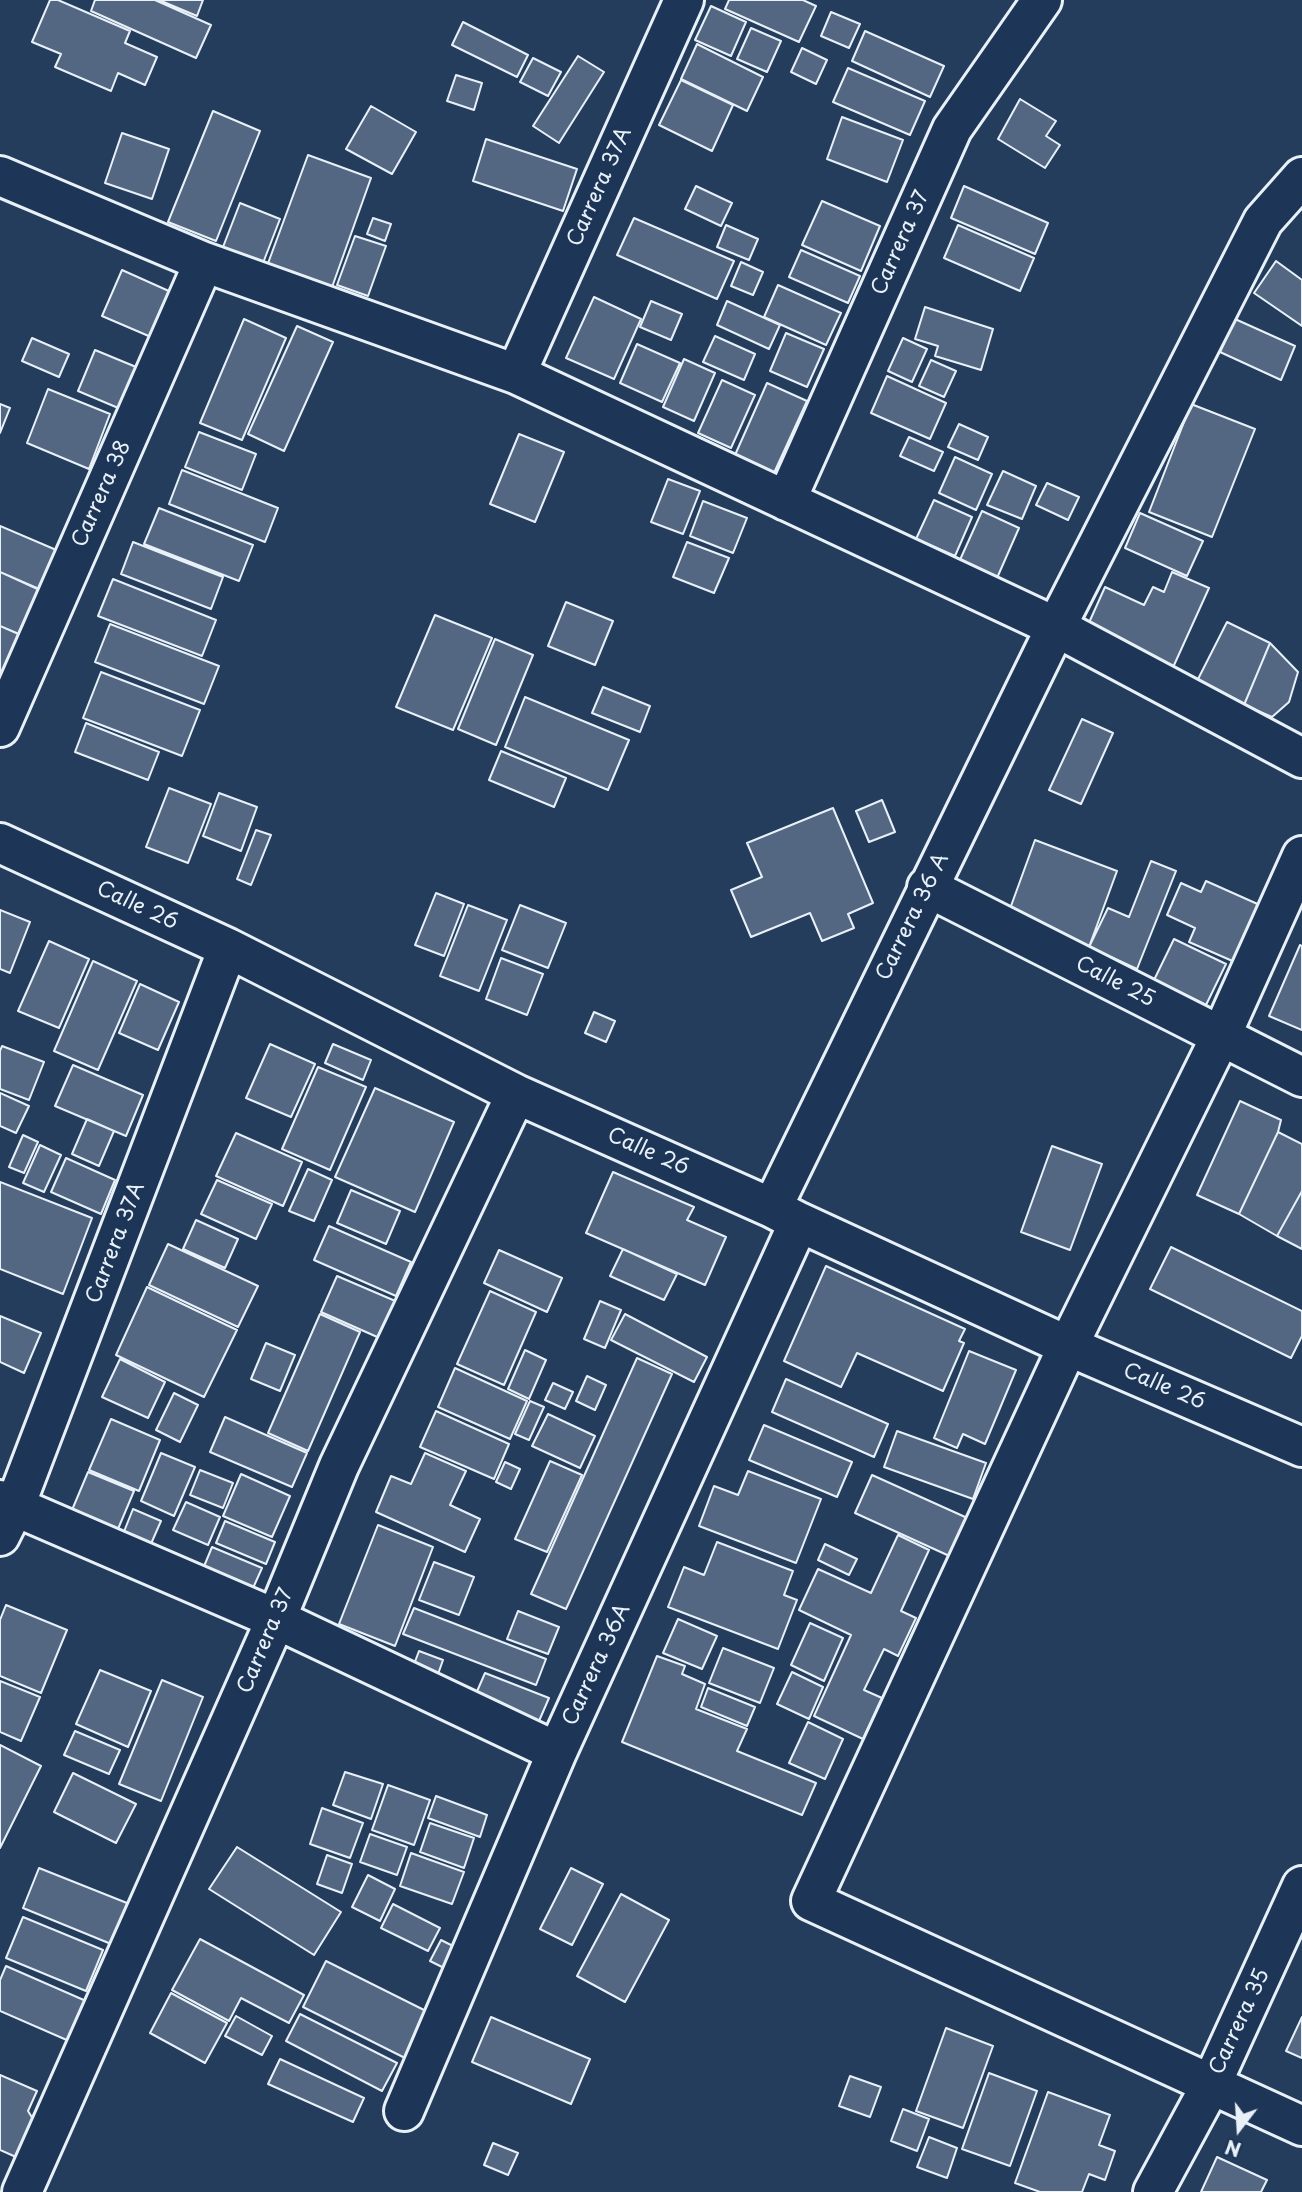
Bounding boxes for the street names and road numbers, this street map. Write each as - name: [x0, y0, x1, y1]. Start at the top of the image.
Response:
- street label: Carrera 37A: [563, 124, 637, 250]
- street label: Carrera 37: [867, 187, 935, 299]
- street label: Carrera 38: [67, 437, 137, 551]
- street label: Carrera 36 A: [871, 849, 955, 985]
- street label: Calle 26: [92, 876, 182, 936]
- street label: Calle 25: [1071, 951, 1159, 1013]
- street label: Calle 26: [603, 1123, 693, 1181]
- street label: Carrera 37A: [81, 1179, 151, 1307]
- street label: Calle 26: [1119, 1358, 1209, 1416]
- street label: Carrera 37: [233, 1585, 299, 1697]
- street label: Carrera 36A: [558, 1600, 636, 1730]
- street label: Carrera 35: [1204, 1965, 1276, 2079]

